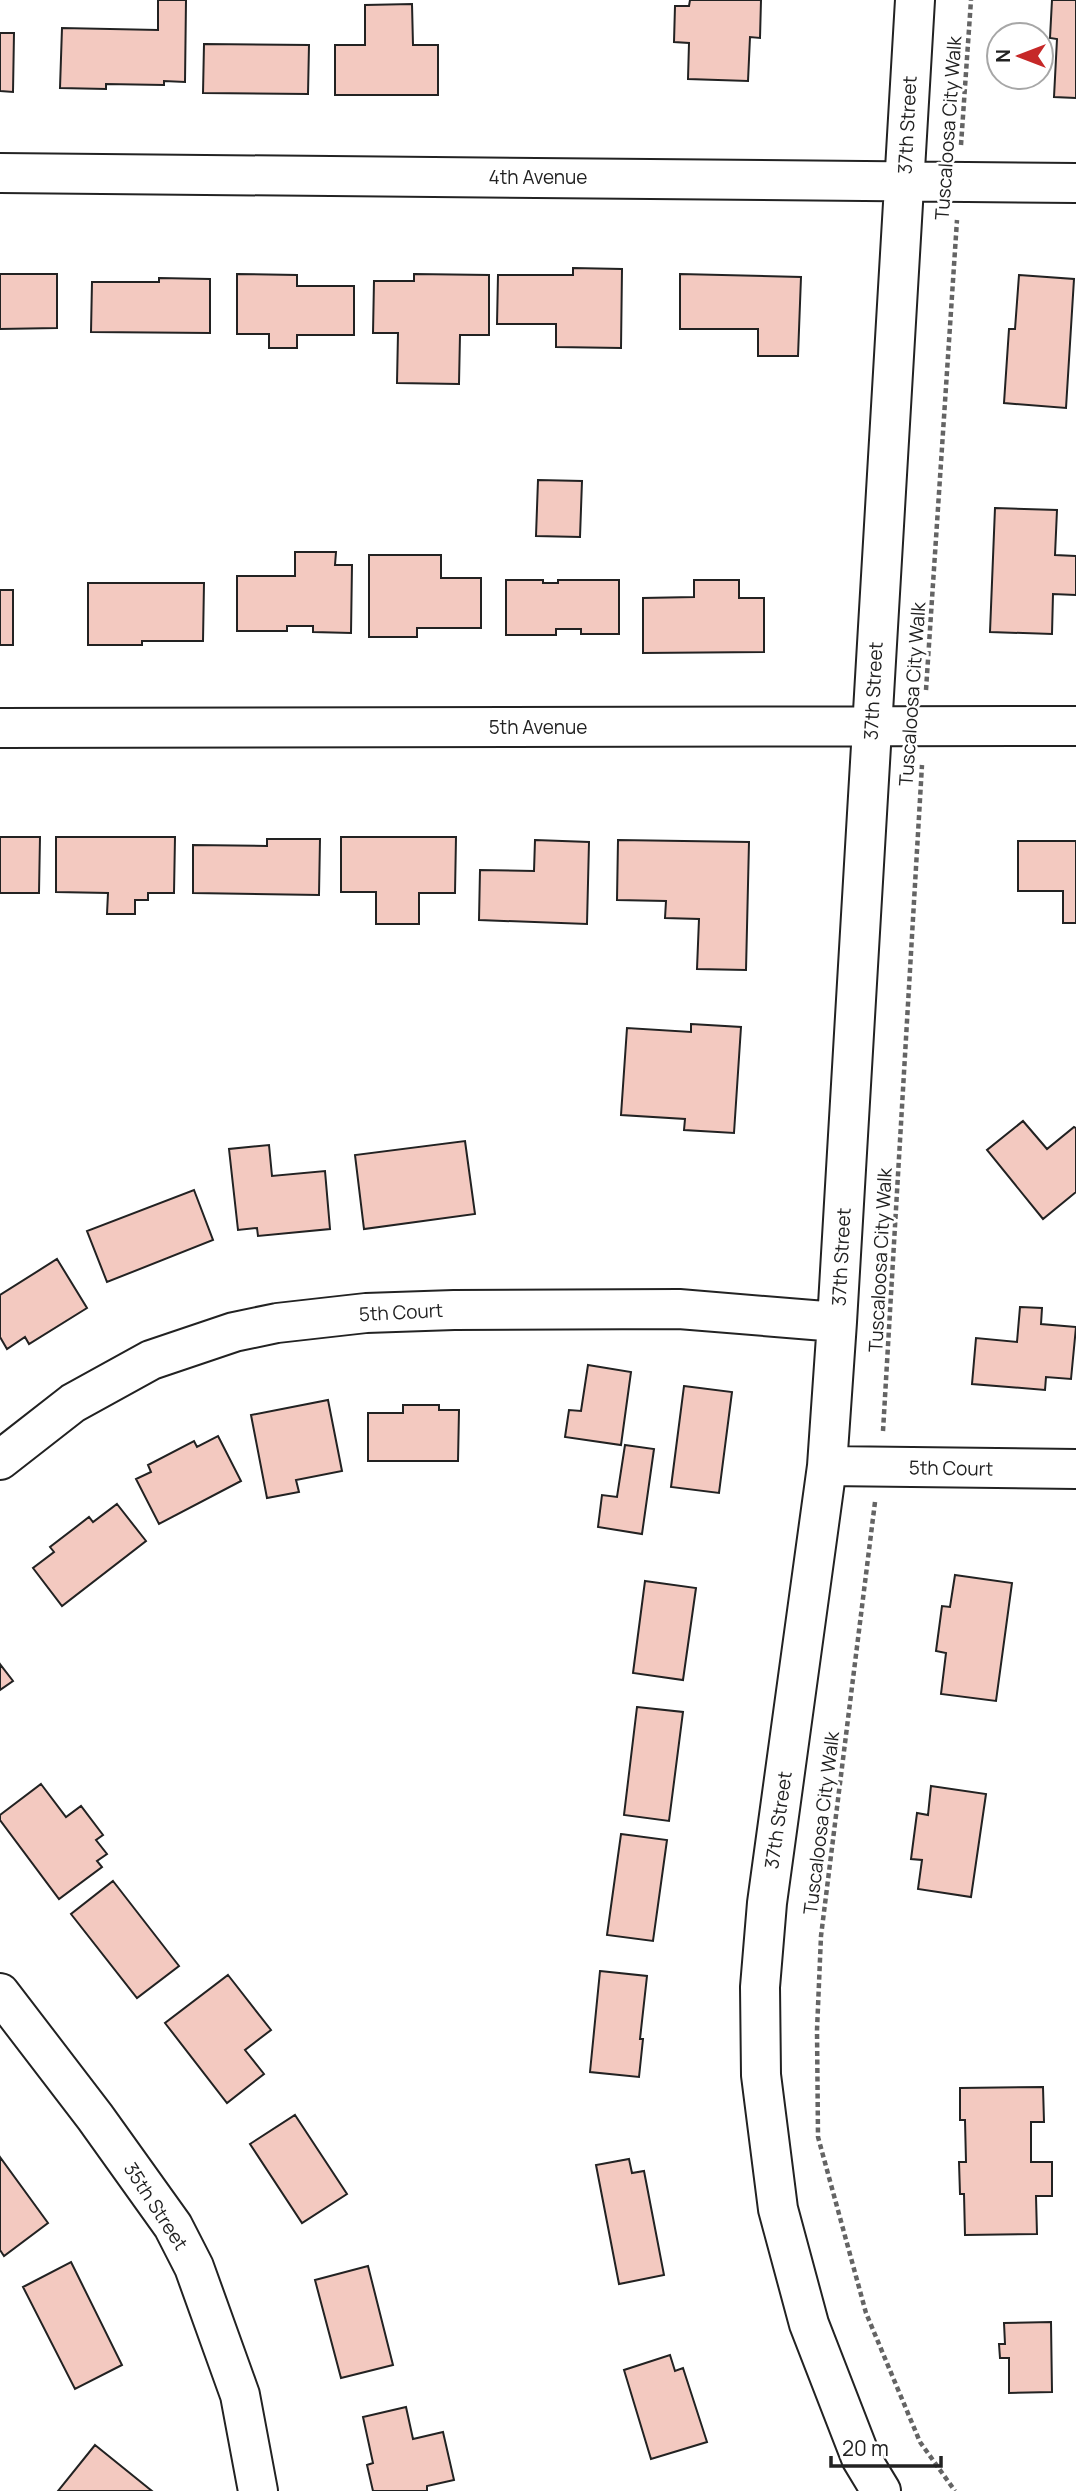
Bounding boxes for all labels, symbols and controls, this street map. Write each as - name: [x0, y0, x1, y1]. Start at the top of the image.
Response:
- north arrow: [985, 21, 1055, 91]
- street label: Tuscaloosa City Walk: [929, 35, 967, 221]
- text: N: [990, 49, 1016, 63]
- street label: 37th Street: [891, 75, 923, 175]
- street label: 4th Avenue: [489, 164, 587, 190]
- street label: Tuscaloosa City Walk: [893, 601, 931, 787]
- street label: 37th Street: [857, 641, 889, 741]
- street label: 5th Avenue: [489, 714, 587, 740]
- street label: Tuscaloosa City Walk: [862, 1167, 898, 1353]
- street label: 37th Street: [825, 1207, 857, 1307]
- street label: 5th Court: [358, 1297, 444, 1327]
- street label: 5th Court: [909, 1454, 993, 1482]
- street label: Tuscaloosa City Walk: [797, 1729, 845, 1916]
- street label: 37th Street: [758, 1769, 798, 1871]
- street label: 35th Street: [118, 2157, 194, 2255]
- scale bar: [831, 2424, 941, 2468]
- text: 20 m: [842, 2434, 889, 2462]

